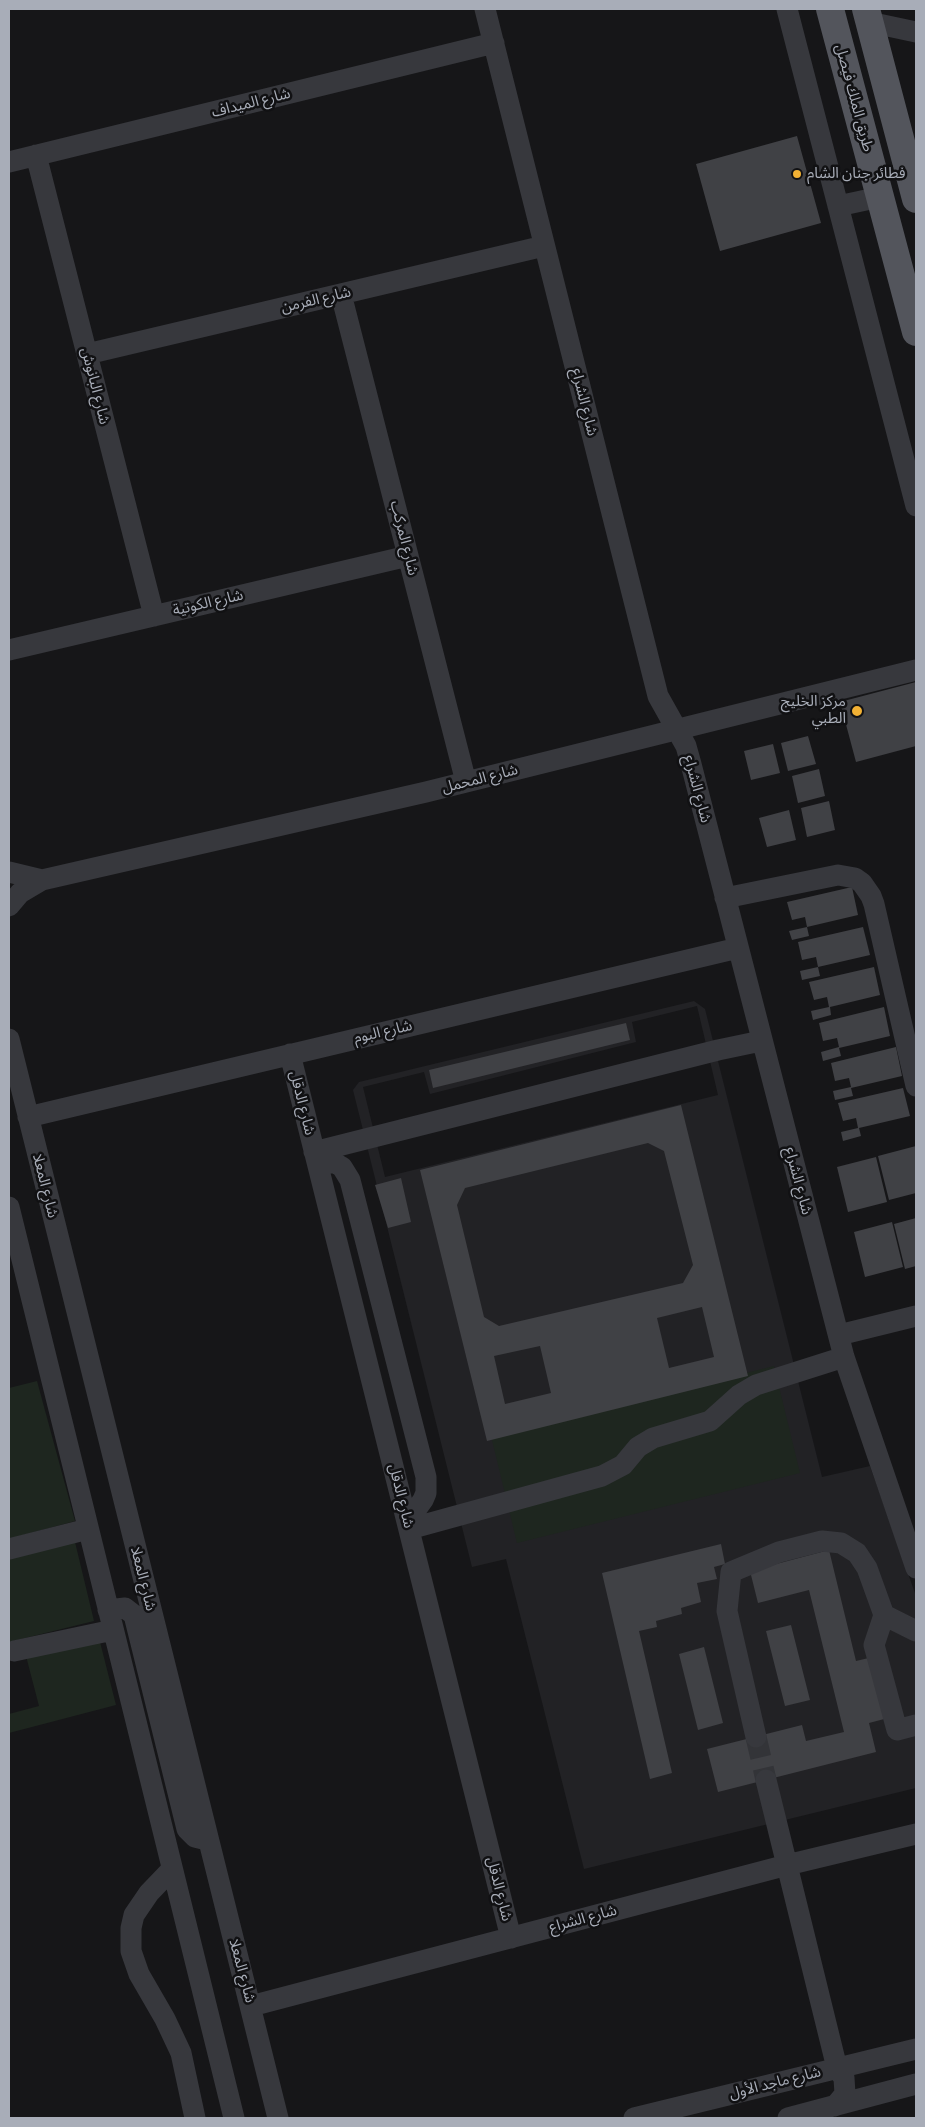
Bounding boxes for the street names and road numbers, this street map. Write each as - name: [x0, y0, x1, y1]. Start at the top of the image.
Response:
- street label: طريق الملك فيصل: [831, 42, 877, 154]
- street label: شارع الميداف: [210, 85, 292, 121]
- street label: شارع الفرمن: [279, 283, 353, 317]
- street label: شارع البانوش: [77, 346, 113, 426]
- street label: شارع الشراع: [567, 366, 601, 438]
- street label: شارع المركب: [386, 499, 422, 577]
- street label: شارع الكوتية: [171, 586, 245, 620]
- street label: شارع الشراع: [679, 753, 715, 825]
- street label: شارع المحمل: [440, 761, 520, 797]
- street label: شارع البوم: [352, 1017, 414, 1047]
- street label: شارع الدقل: [285, 1069, 319, 1137]
- street label: شارع الشراع: [780, 1145, 816, 1217]
- street label: شارع المعلا: [28, 1152, 62, 1220]
- street label: شارع الدقل: [384, 1462, 418, 1530]
- street label: شارع المعلا: [126, 1545, 160, 1613]
- street label: شارع الدقل: [482, 1855, 516, 1923]
- street label: شارع الشراع: [547, 1901, 619, 1937]
- street label: شارع المعلا: [225, 1937, 259, 2005]
- street label: شارع ماجد الأول: [727, 2063, 823, 2103]

